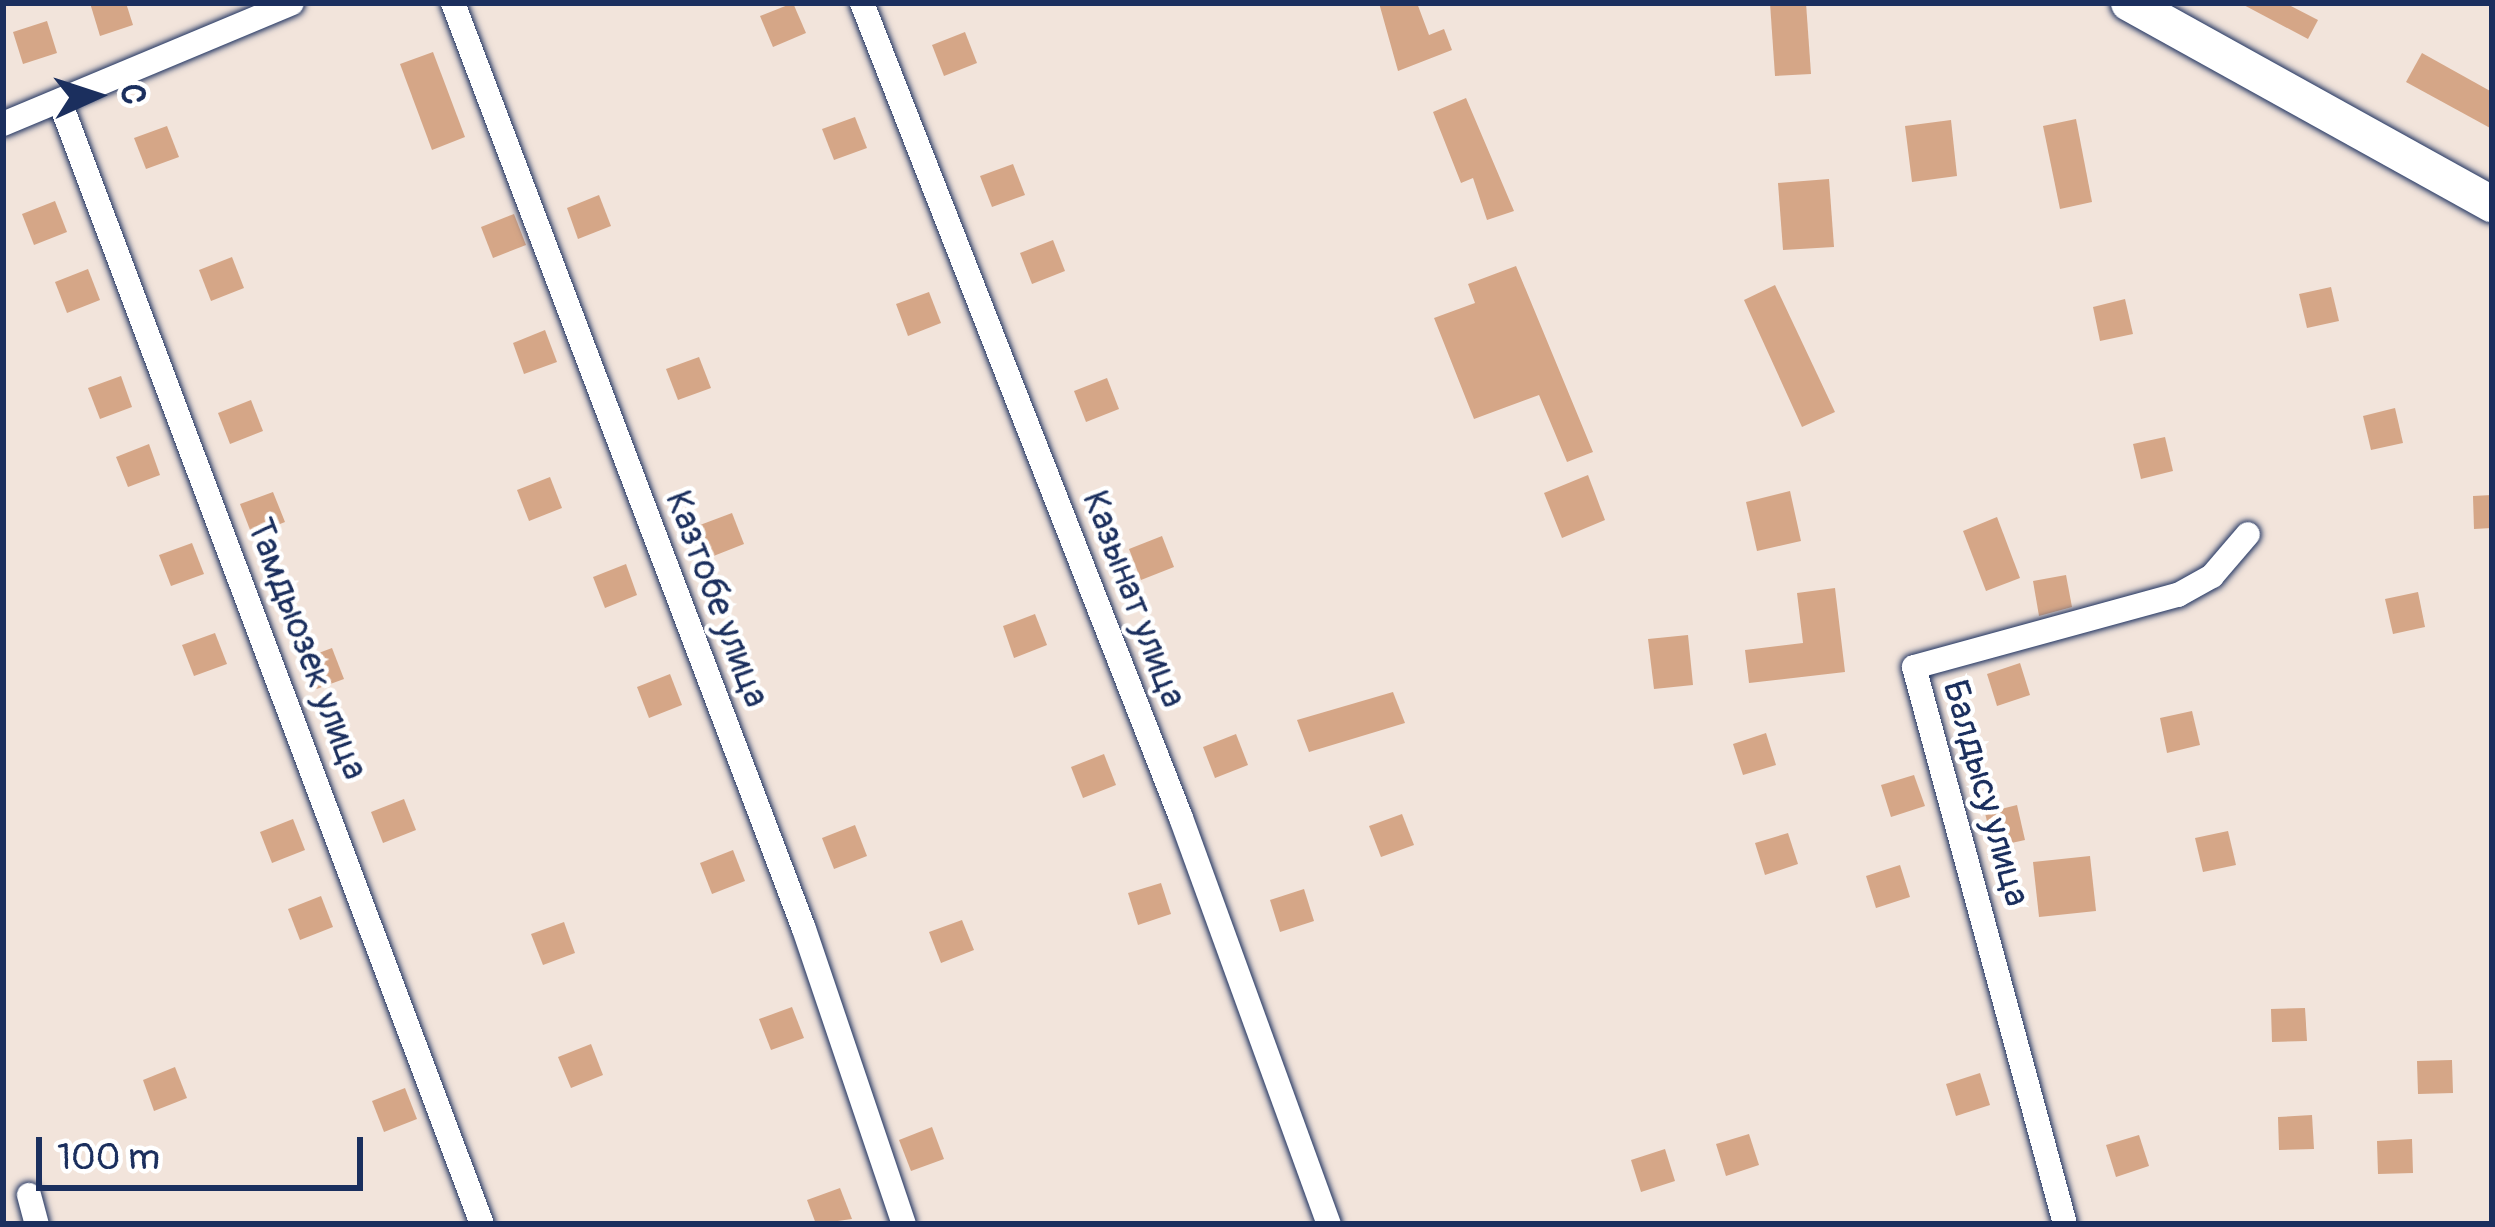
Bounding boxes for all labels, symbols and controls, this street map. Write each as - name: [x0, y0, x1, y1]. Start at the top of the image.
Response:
- north arrow: [36, 36, 156, 156]
- text: С: [111, 83, 153, 105]
- street label: Казтобе улица: [656, 485, 778, 713]
- street label: Казынат улица: [1073, 485, 1195, 713]
- street label: Тамдыозек улица: [237, 513, 377, 785]
- street label: Балдысу улица: [1933, 675, 2039, 911]
- scale bar: [42, 1113, 369, 1187]
- text: 100 m: [57, 1135, 160, 1180]

